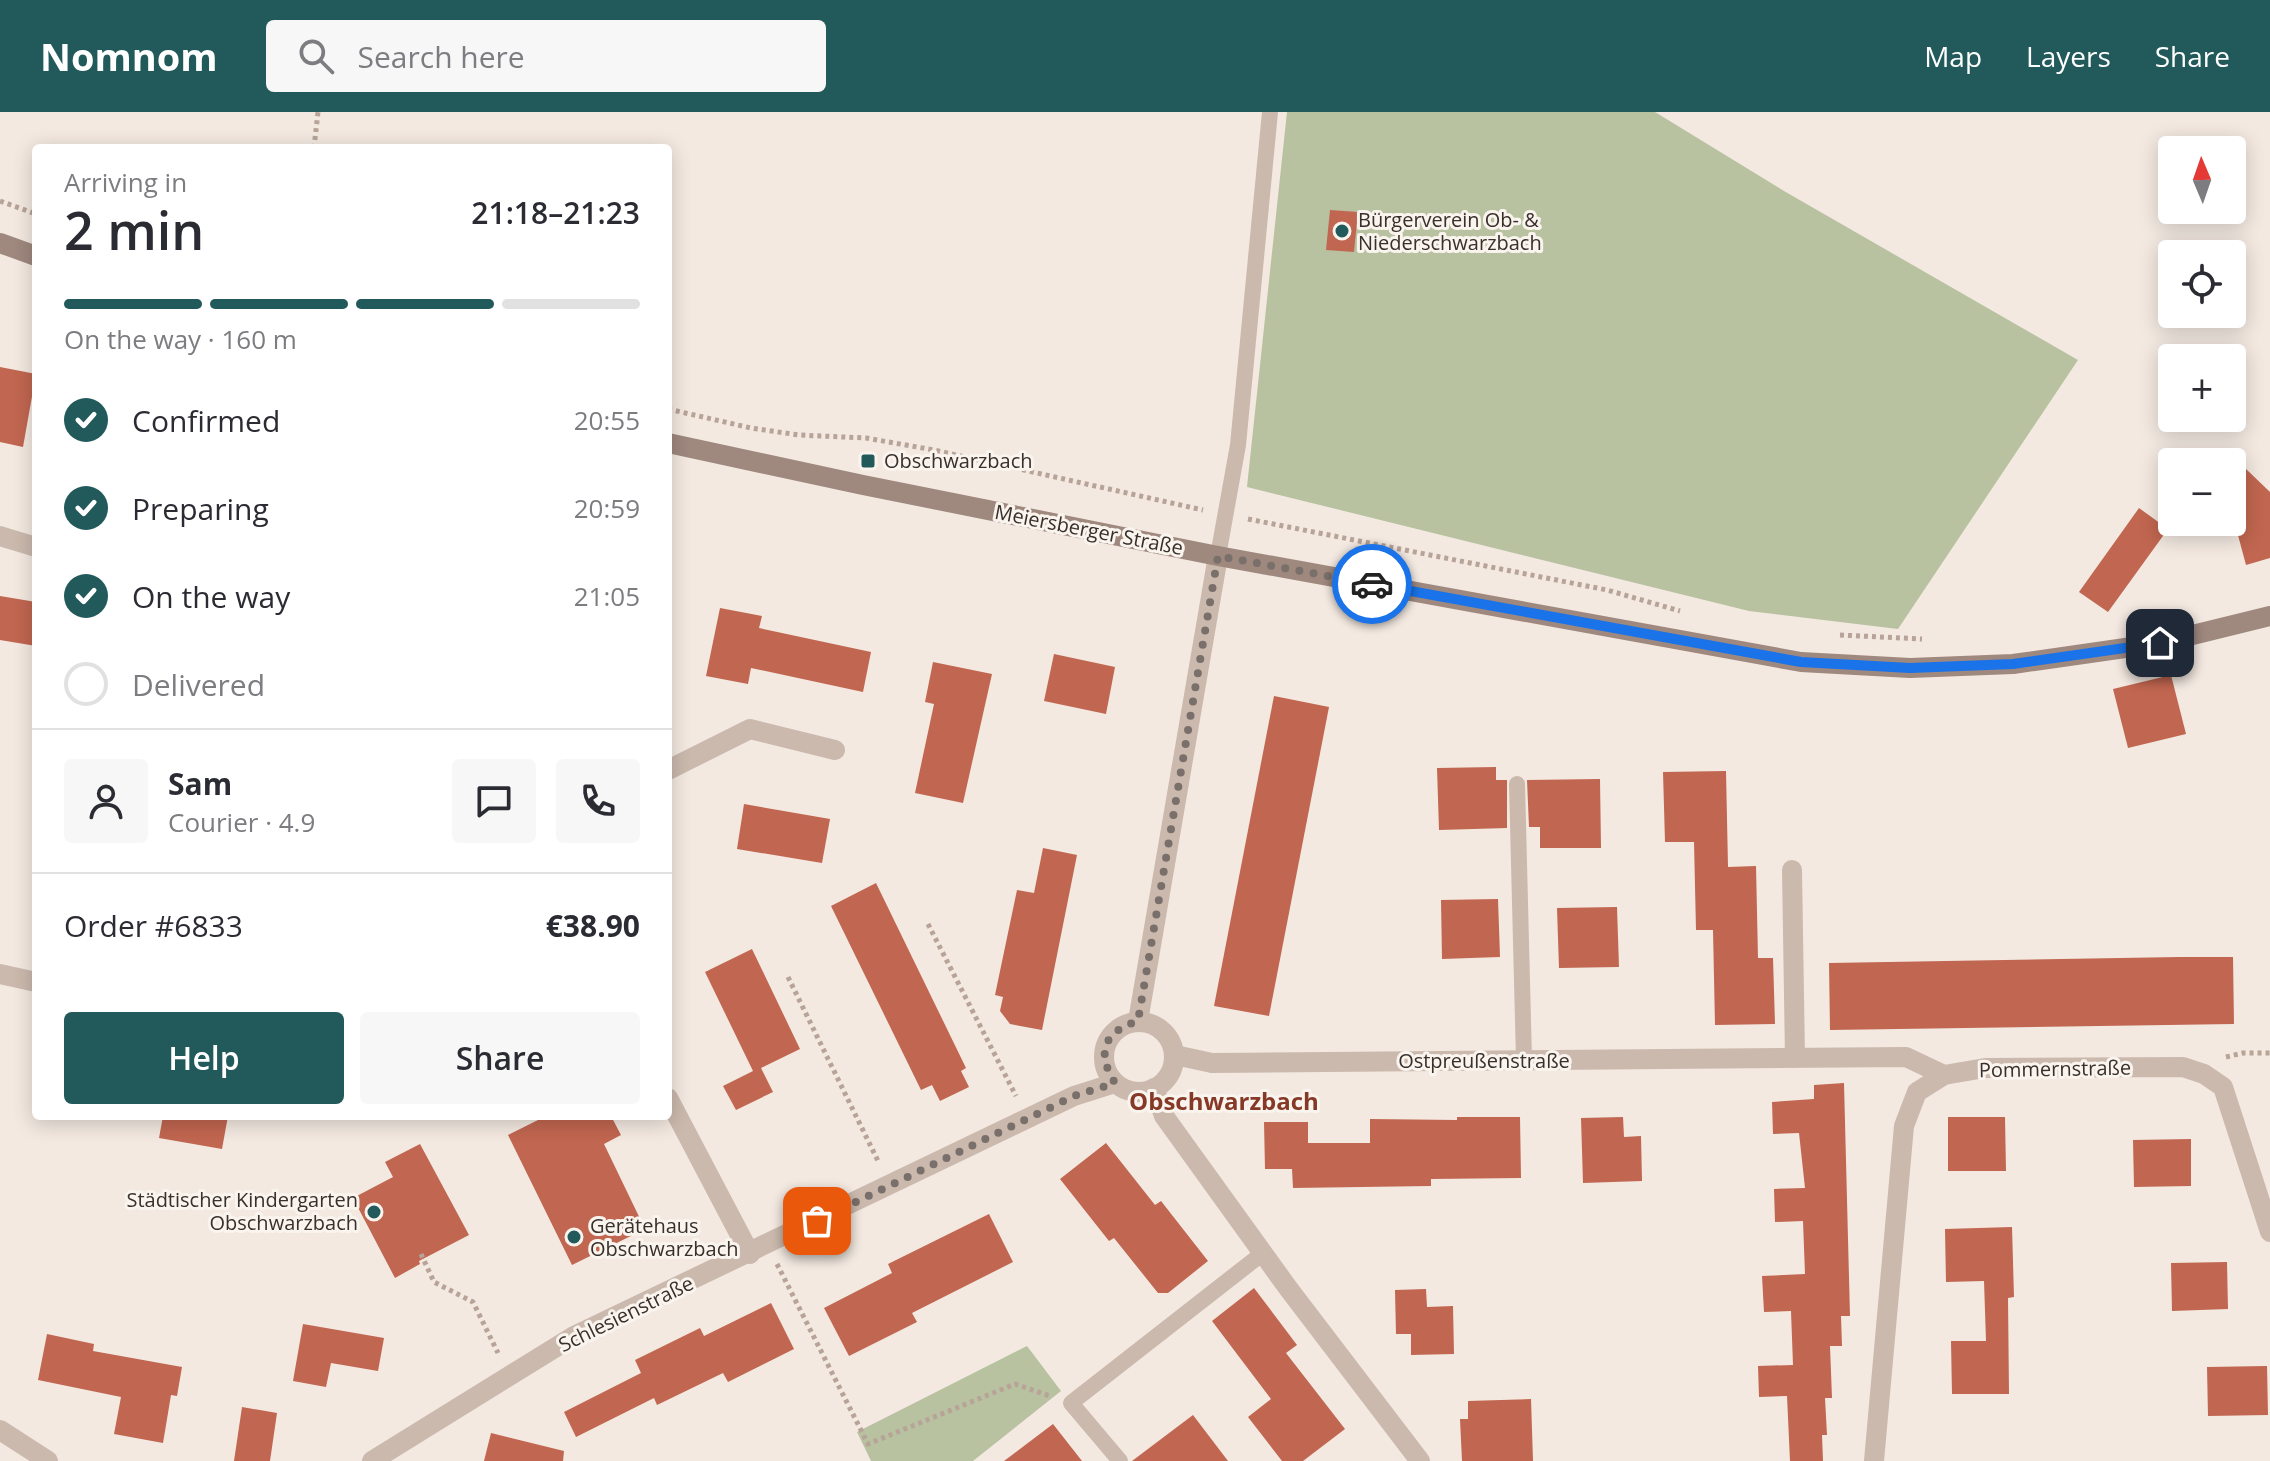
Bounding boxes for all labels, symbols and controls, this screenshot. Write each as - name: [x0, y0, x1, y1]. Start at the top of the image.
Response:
- search box: [266, 20, 826, 92]
- text: Nomnom: [40, 30, 218, 82]
- icon: search: [294, 34, 338, 78]
- text: Search here: [358, 36, 525, 77]
- text: Map: [1924, 37, 1982, 75]
- text: Layers: [2026, 37, 2111, 75]
- text: Share: [2155, 37, 2230, 75]
- north arrow: [2158, 136, 2246, 224]
- map controls: [2158, 136, 2246, 536]
- text: Arriving in: [64, 164, 187, 200]
- text: 21:18–21:23: [471, 192, 640, 233]
- text: 2 min: [64, 194, 204, 265]
- place label: Bürgerverein Ob- & Niederschwarzbach: [1358, 206, 1542, 256]
- marker: Bürgerverein Ob- & Niederschwarzbach: [1333, 222, 1351, 240]
- button: locate: [2158, 240, 2246, 328]
- text: On the way · 160 m: [64, 321, 297, 357]
- button: +: [2158, 344, 2246, 432]
- icon: check: [64, 398, 108, 442]
- text: Confirmed: [132, 400, 280, 441]
- text: 20:55: [574, 402, 640, 438]
- place label: Obschwarzbach: [884, 447, 1033, 474]
- button: −: [2158, 448, 2246, 536]
- marker: Obschwarzbach: [859, 452, 877, 470]
- icon: check: [64, 486, 108, 530]
- text: Preparing: [132, 488, 269, 529]
- text: 20:59: [574, 490, 640, 526]
- street label: Meiersberger Straße: [993, 498, 1186, 561]
- courier: [1332, 544, 1412, 624]
- icon: car: [1350, 562, 1394, 606]
- icon: check: [64, 574, 108, 618]
- text: On the way: [132, 576, 290, 617]
- text: 21:05: [574, 578, 640, 614]
- pin: [2126, 609, 2194, 677]
- icon: home: [2138, 621, 2182, 665]
- text: Delivered: [132, 664, 265, 705]
- button: person: [64, 759, 148, 843]
- button: chat: [452, 759, 536, 843]
- button: phone: [556, 759, 640, 843]
- text: Sam: [168, 763, 232, 804]
- text: Courier · 4.9: [168, 804, 315, 840]
- text: Order #6833: [64, 905, 243, 946]
- text: €38.90: [546, 905, 640, 946]
- button: Help: [64, 1012, 344, 1104]
- button: Share: [360, 1012, 640, 1104]
- street label: Ostpreußenstraße: [1398, 1047, 1570, 1074]
- street label: Pommernstraße: [1979, 1054, 2131, 1083]
- district label: Obschwarzbach: [1129, 1084, 1319, 1117]
- place label: Städtischer Kindergarten Obschwarzbach: [126, 1186, 358, 1236]
- pin: [783, 1187, 851, 1255]
- icon: bag: [795, 1199, 839, 1243]
- marker: Städtischer Kindergarten Obschwarzbach: [365, 1203, 383, 1221]
- place label: Gerätehaus Obschwarzbach: [590, 1212, 739, 1262]
- marker: Gerätehaus Obschwarzbach: [565, 1228, 583, 1246]
- street label: Schlesienstraße: [554, 1269, 698, 1358]

